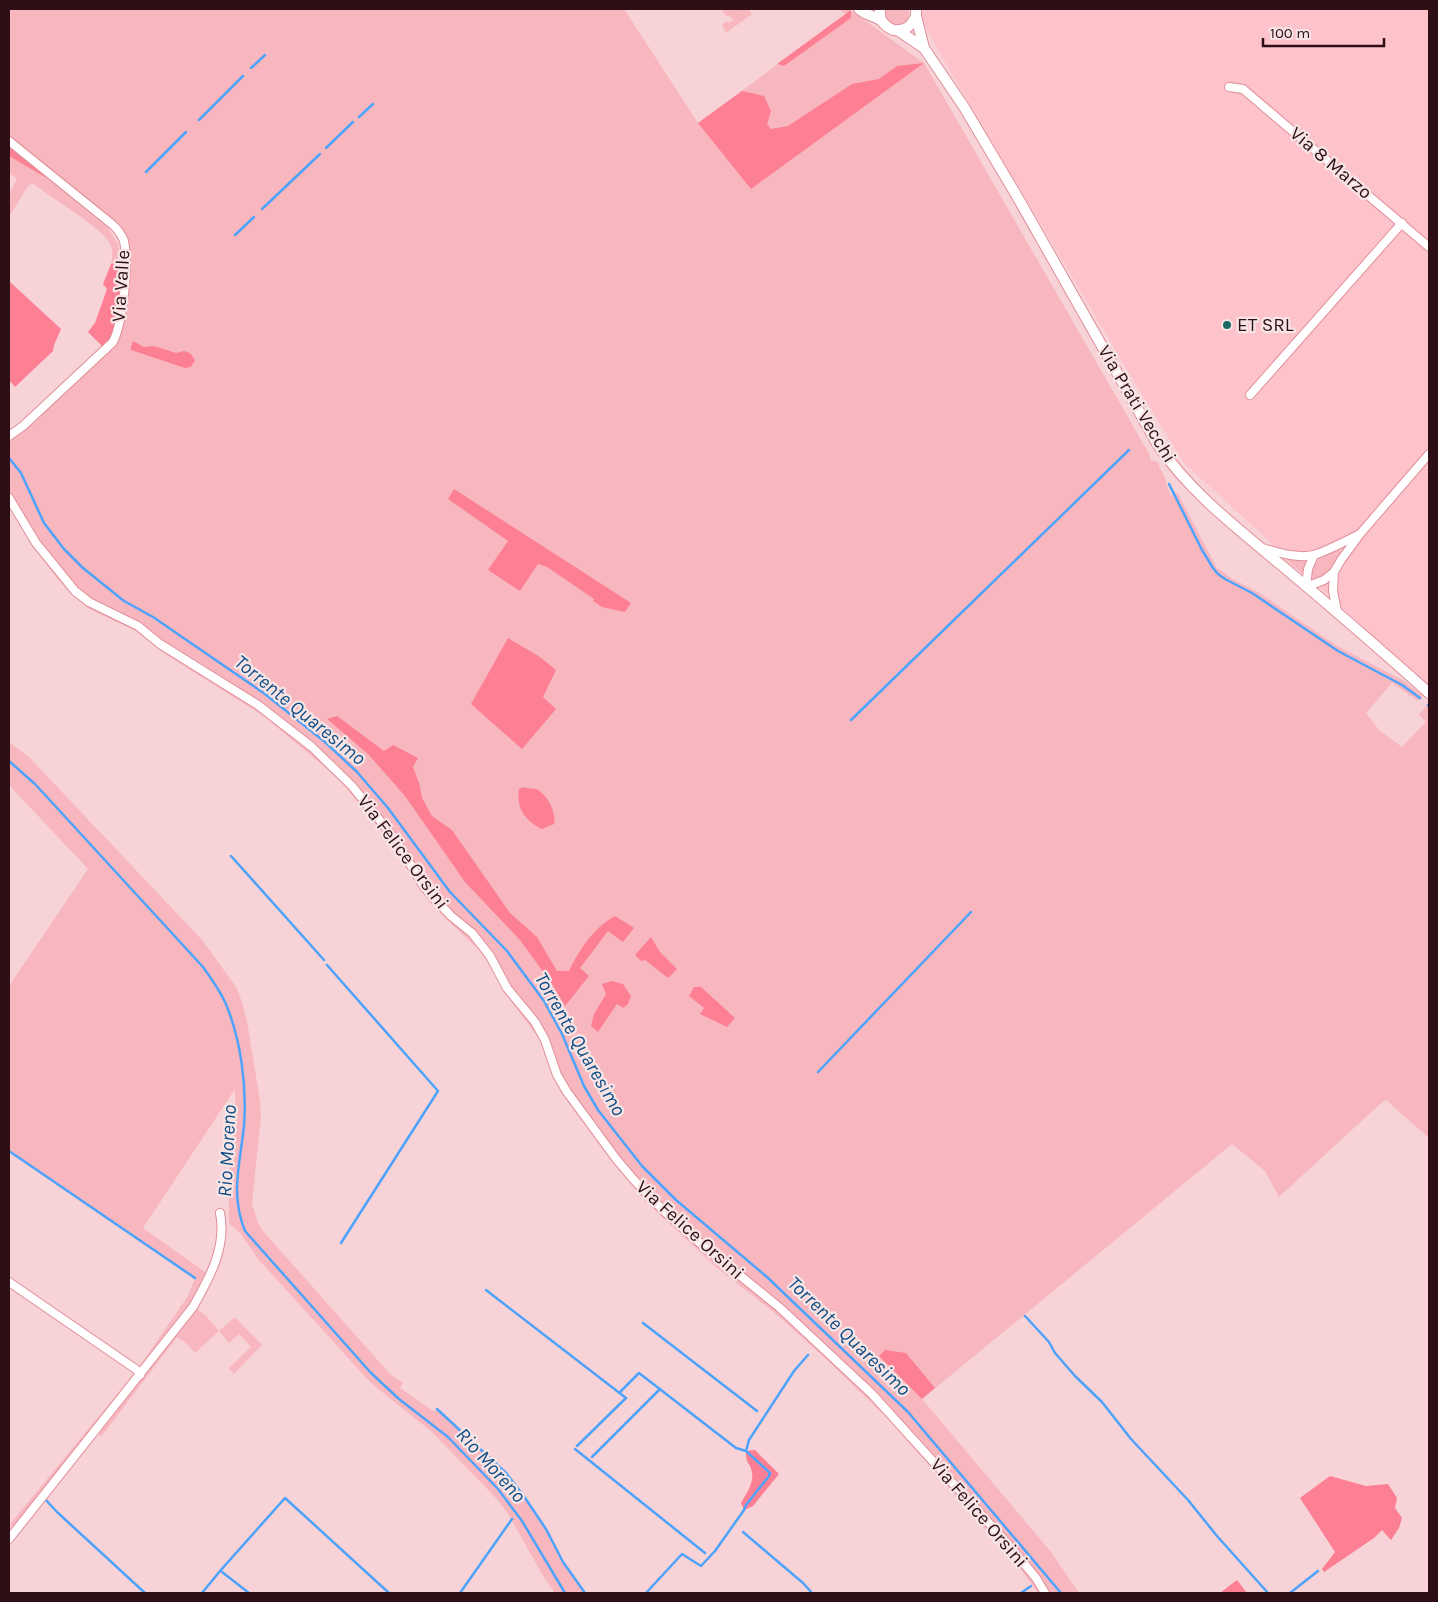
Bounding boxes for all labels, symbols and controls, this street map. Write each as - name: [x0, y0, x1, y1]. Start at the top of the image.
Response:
- scale bar: [1263, 15, 1384, 47]
- text: 100 m: [1270, 24, 1310, 42]
- street label: Via 8 Marzo: [1285, 122, 1377, 204]
- street label: Via Valle: [108, 249, 134, 323]
- place label: ET SRL: [1237, 314, 1294, 336]
- marker: ET SRL: [1221, 319, 1233, 331]
- street label: Via Prati Vecchi: [1093, 341, 1181, 467]
- water label: Torrente Quaresimo: [230, 650, 370, 770]
- street label: Via Felice Orsini: [353, 790, 453, 914]
- water label: Torrente Quaresimo: [530, 968, 631, 1120]
- water label: Rio Moreno: [213, 1104, 241, 1198]
- street label: Via Felice Orsini: [632, 1176, 748, 1284]
- water label: Torrente Quaresimo: [783, 1271, 915, 1401]
- water label: Rio Moreno: [452, 1423, 531, 1507]
- street label: Via Felice Orsini: [926, 1454, 1032, 1572]

